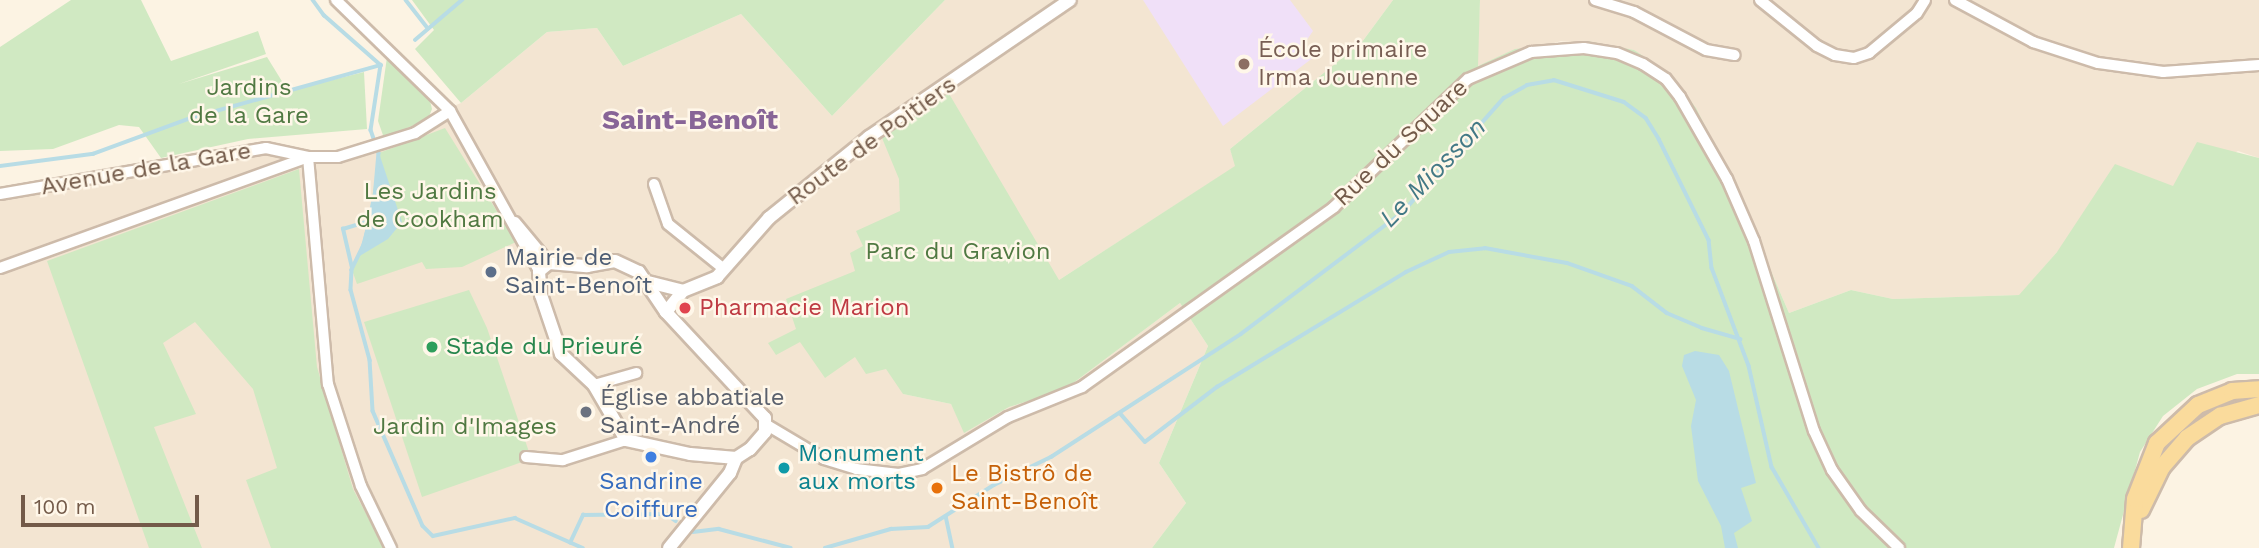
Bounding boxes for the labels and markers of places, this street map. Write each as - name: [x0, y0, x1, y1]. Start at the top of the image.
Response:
- place label: École primaire Irma Jouenne: [1258, 36, 1427, 92]
- marker: École primaire Irma Jouenne: [1236, 56, 1252, 72]
- place label: Mairie de Saint-Benoît: [505, 244, 652, 300]
- marker: Mairie de Saint-Benoît: [483, 264, 499, 280]
- place label: Pharmacie Marion: [699, 294, 910, 322]
- marker: Pharmacie Marion: [677, 300, 693, 316]
- place label: Stade du Prieuré: [446, 333, 643, 361]
- marker: Stade du Prieuré: [424, 339, 440, 355]
- place label: Église abbatiale Saint-André: [600, 384, 784, 440]
- marker: Église abbatiale Saint-André: [578, 404, 594, 420]
- place label: Monument aux morts: [798, 440, 924, 496]
- marker: Sandrine Coiffure: [643, 449, 659, 465]
- marker: Monument aux morts: [776, 460, 792, 476]
- place label: Le Bistrô de Saint-Benoît: [951, 460, 1098, 516]
- place label: Sandrine Coiffure: [599, 468, 703, 524]
- marker: Le Bistrô de Saint-Benoît: [929, 480, 945, 496]

